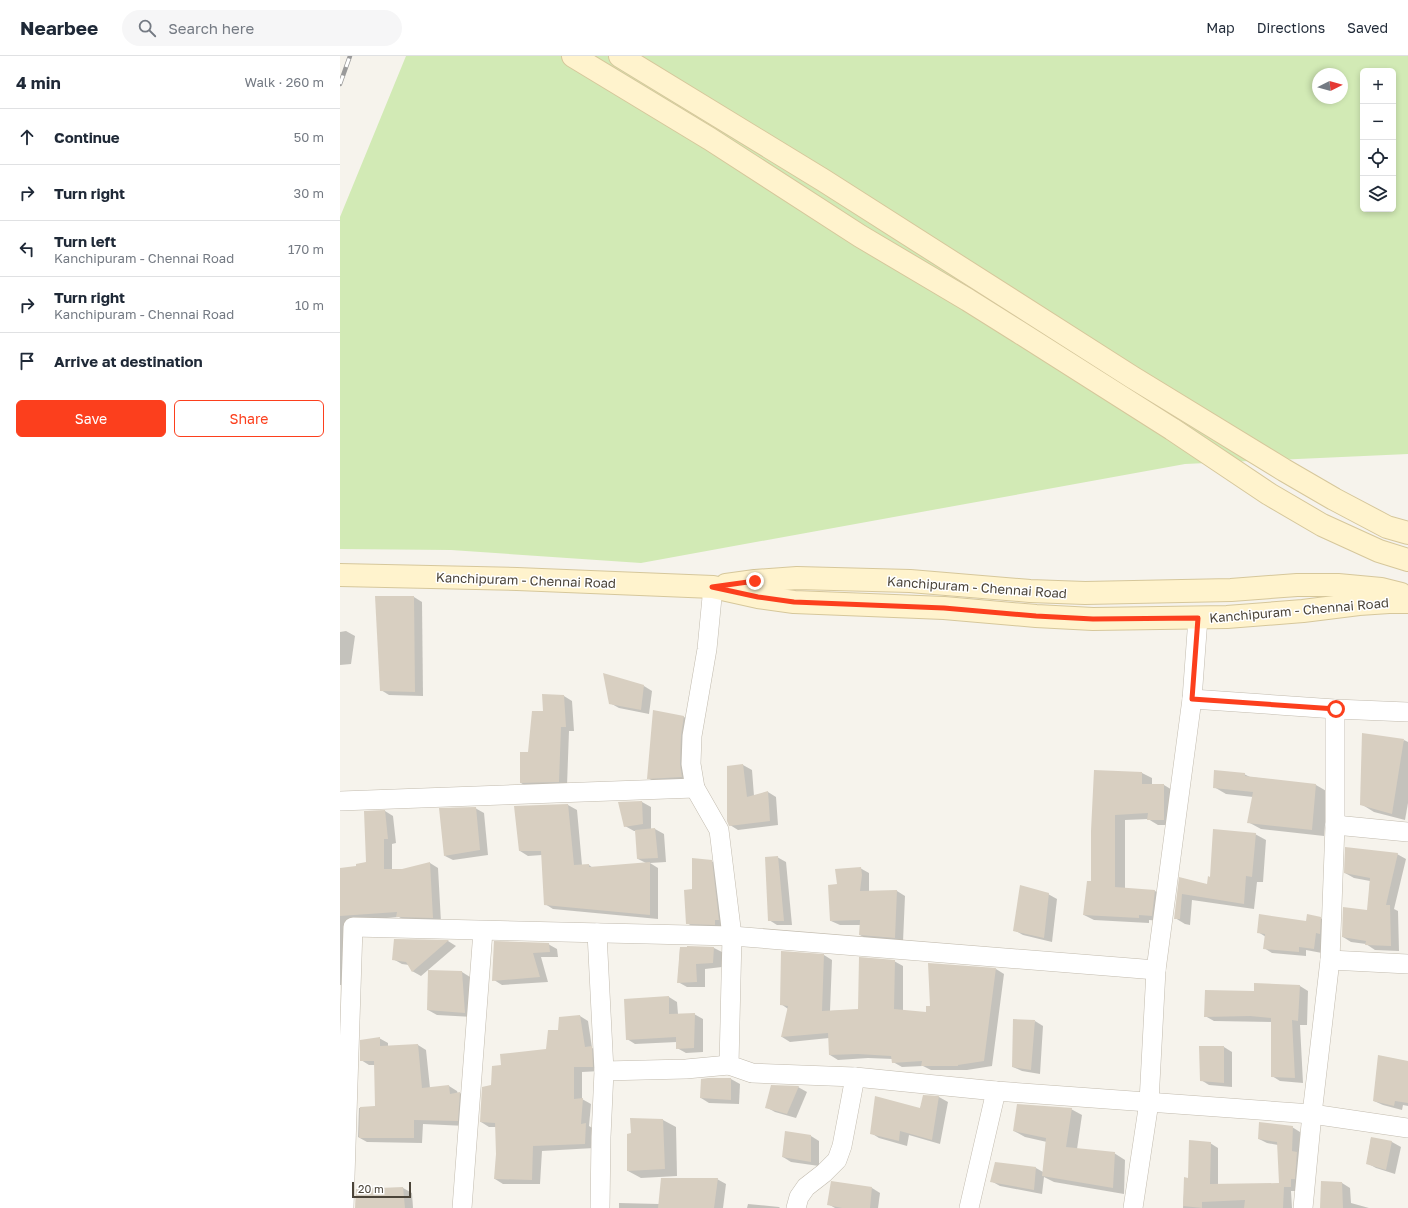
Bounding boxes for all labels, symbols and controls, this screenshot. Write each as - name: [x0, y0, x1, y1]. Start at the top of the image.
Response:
- search box: [122, 10, 402, 46]
- text: Nearbee: [20, 16, 98, 39]
- icon: search: [136, 17, 158, 39]
- text: Search here: [168, 19, 254, 37]
- text: Map: [1206, 19, 1235, 36]
- text: Directions: [1257, 19, 1325, 36]
- text: Saved: [1347, 19, 1388, 36]
- north arrow: [1312, 68, 1348, 104]
- map controls: [1360, 68, 1396, 212]
- button: +: [1360, 68, 1396, 104]
- text: 4 min: [16, 72, 61, 93]
- text: Walk · 260 m: [245, 74, 324, 90]
- button: −: [1360, 104, 1396, 140]
- icon: ahead: [16, 126, 38, 148]
- text: Continue: [54, 128, 120, 146]
- text: 50 m: [294, 129, 324, 145]
- button: locate: [1360, 140, 1396, 176]
- button: layers: [1360, 176, 1396, 212]
- icon: right: [16, 182, 38, 204]
- text: Turn right: [54, 184, 125, 202]
- text: 30 m: [294, 185, 324, 201]
- text: Turn left: [54, 232, 116, 250]
- icon: left: [16, 238, 38, 260]
- text: 170 m: [288, 241, 324, 257]
- text: Kanchipuram - Chennai Road: [54, 250, 234, 266]
- text: Turn right: [54, 288, 125, 306]
- icon: right: [16, 294, 38, 316]
- text: 10 m: [295, 297, 324, 313]
- text: Kanchipuram - Chennai Road: [54, 306, 234, 322]
- icon: arrive: [16, 350, 38, 372]
- text: Arrive at destination: [54, 352, 203, 370]
- button: Save: [16, 400, 166, 437]
- button: Share: [174, 400, 324, 437]
- street label: Kanchipuram - Chennai Road: [436, 569, 616, 591]
- route end: [746, 572, 764, 590]
- street label: Kanchipuram - Chennai Road: [887, 573, 1067, 601]
- street label: Kanchipuram - Chennai Road: [1209, 594, 1389, 626]
- route start: [1327, 700, 1345, 718]
- scale bar: [352, 1180, 411, 1199]
- text: 20 m: [358, 1182, 384, 1195]

